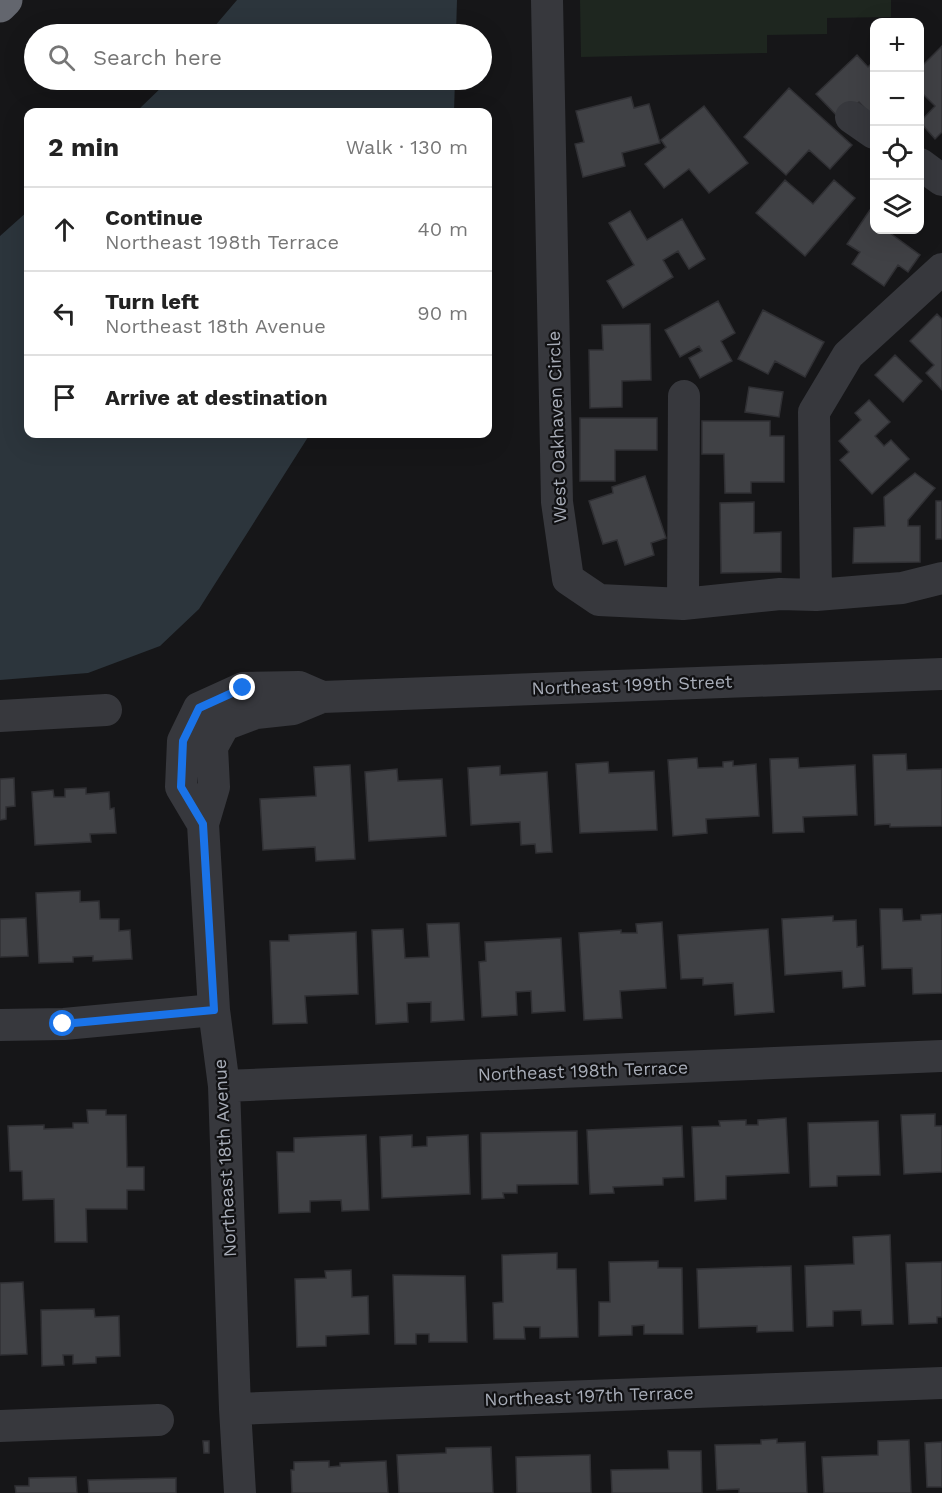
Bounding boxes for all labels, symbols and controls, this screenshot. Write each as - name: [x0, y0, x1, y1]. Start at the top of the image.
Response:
- map controls: [870, 18, 924, 234]
- button: +: [870, 18, 924, 72]
- search box: [24, 24, 492, 90]
- icon: search: [45, 41, 78, 74]
- text: Search here: [93, 45, 222, 70]
- button: −: [870, 72, 924, 126]
- button: locate: [870, 126, 924, 180]
- text: 2 min: [48, 132, 119, 162]
- text: Walk · 130 m: [346, 135, 468, 159]
- button: layers: [870, 180, 924, 234]
- text: Continue: [105, 205, 203, 230]
- icon: ahead: [48, 213, 81, 246]
- text: 40 m: [417, 217, 468, 241]
- text: Northeast 198th Terrace: [105, 230, 339, 254]
- text: Turn left: [105, 289, 199, 314]
- icon: left: [48, 297, 81, 330]
- text: 90 m: [417, 301, 468, 325]
- text: Northeast 18th Avenue: [105, 314, 326, 338]
- street label: West Oakhaven Circle: [543, 331, 570, 523]
- icon: arrive: [48, 381, 81, 414]
- text: Arrive at destination: [105, 385, 328, 410]
- street label: Northeast 199th Street: [531, 670, 733, 699]
- route end: [229, 674, 255, 700]
- route start: [49, 1010, 75, 1036]
- street label: Northeast 198th Terrace: [477, 1056, 689, 1085]
- street label: Northeast 18th Avenue: [209, 1058, 240, 1258]
- street label: Northeast 197th Terrace: [484, 1381, 694, 1410]

